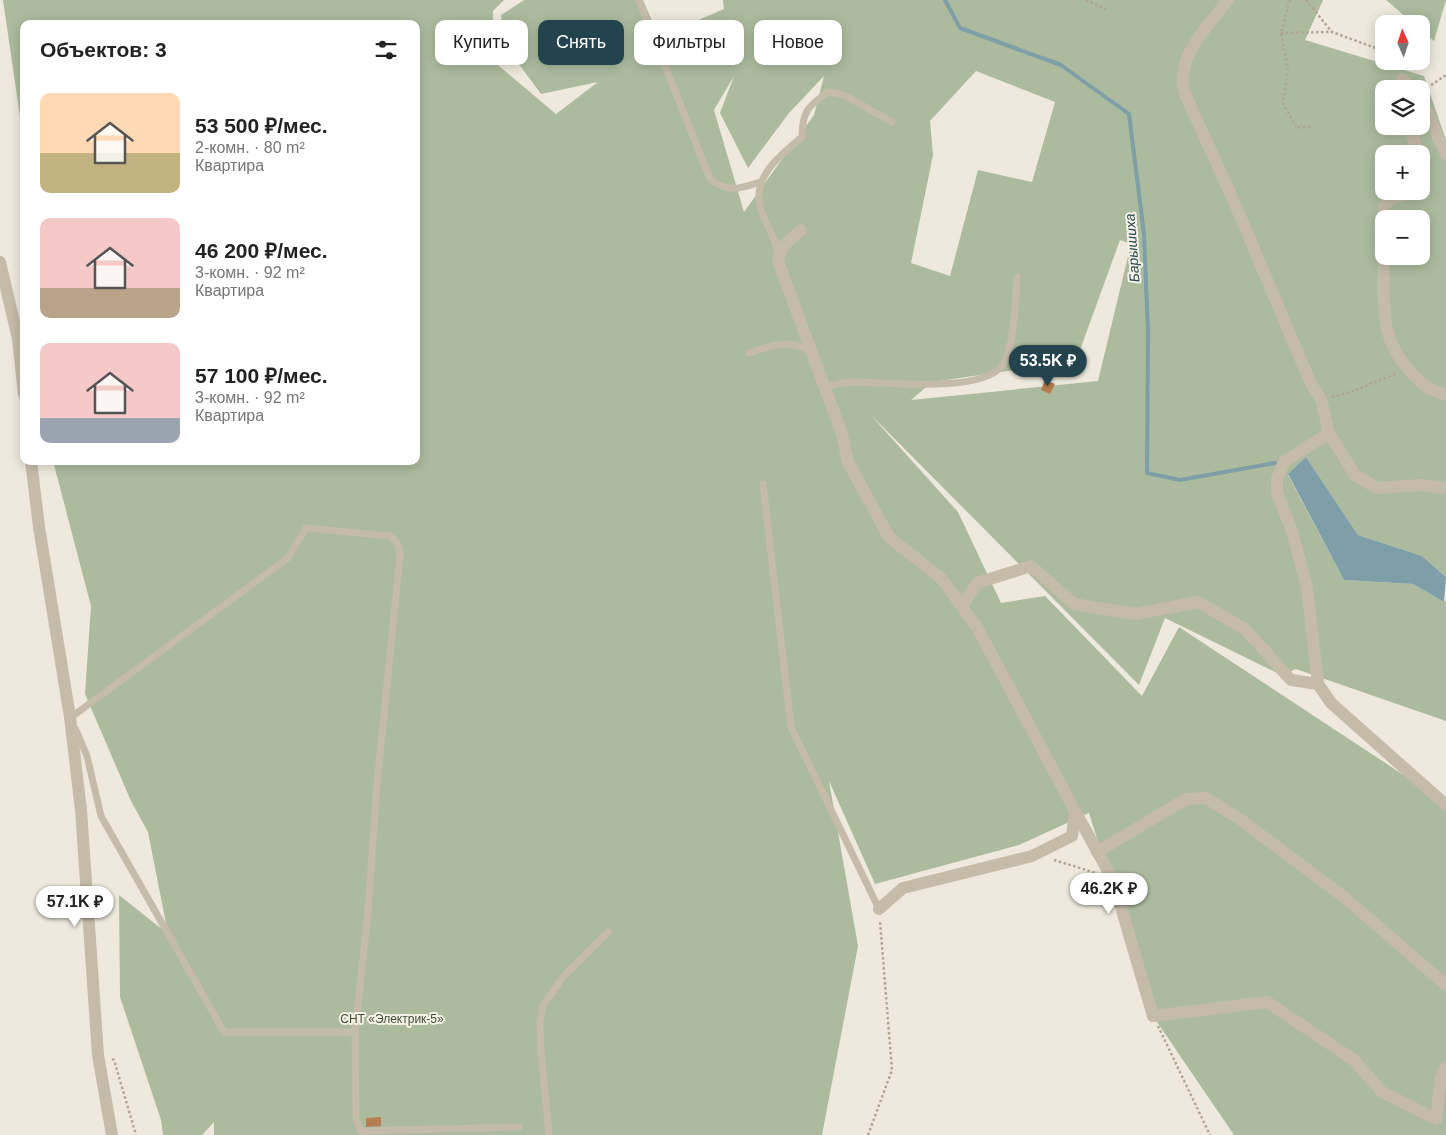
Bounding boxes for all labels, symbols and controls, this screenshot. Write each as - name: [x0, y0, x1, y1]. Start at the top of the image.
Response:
- north arrow: [1375, 15, 1430, 70]
- map controls: [1375, 15, 1430, 265]
- chip: Купить: [435, 20, 528, 65]
- chip: Снять: [538, 20, 624, 65]
- chip: Фильтры: [634, 20, 744, 65]
- chip: Новое: [754, 20, 842, 65]
- icon: filters: [372, 36, 400, 64]
- text: Объектов: 3: [40, 38, 167, 61]
- button: layers: [1375, 80, 1430, 135]
- icon: home: [80, 113, 140, 173]
- text: 53 500 ₽/мес.: [195, 114, 328, 137]
- text: 2-комн. · 80 m²: [195, 139, 305, 156]
- button: +: [1375, 145, 1430, 200]
- text: Квартира: [195, 157, 264, 174]
- button: −: [1375, 210, 1430, 265]
- water label: Барышиха: [1122, 213, 1142, 283]
- icon: home: [80, 238, 140, 298]
- text: 46 200 ₽/мес.: [195, 239, 328, 262]
- text: 3-комн. · 92 m²: [195, 264, 305, 281]
- text: Квартира: [195, 282, 264, 299]
- pin: 53.5K ₽: [1002, 344, 1094, 387]
- text: 53.5K ₽: [1020, 352, 1076, 369]
- icon: home: [80, 363, 140, 423]
- text: 57 100 ₽/мес.: [195, 364, 328, 387]
- text: 3-комн. · 92 m²: [195, 389, 305, 406]
- text: Квартира: [195, 407, 264, 424]
- pin: 46.2K ₽: [1063, 872, 1155, 915]
- text: 46.2K ₽: [1081, 880, 1137, 897]
- pin: 57.1K ₽: [29, 886, 121, 928]
- text: 57.1K ₽: [47, 893, 103, 910]
- park label: СНТ «Электрик-5»: [340, 1012, 444, 1026]

